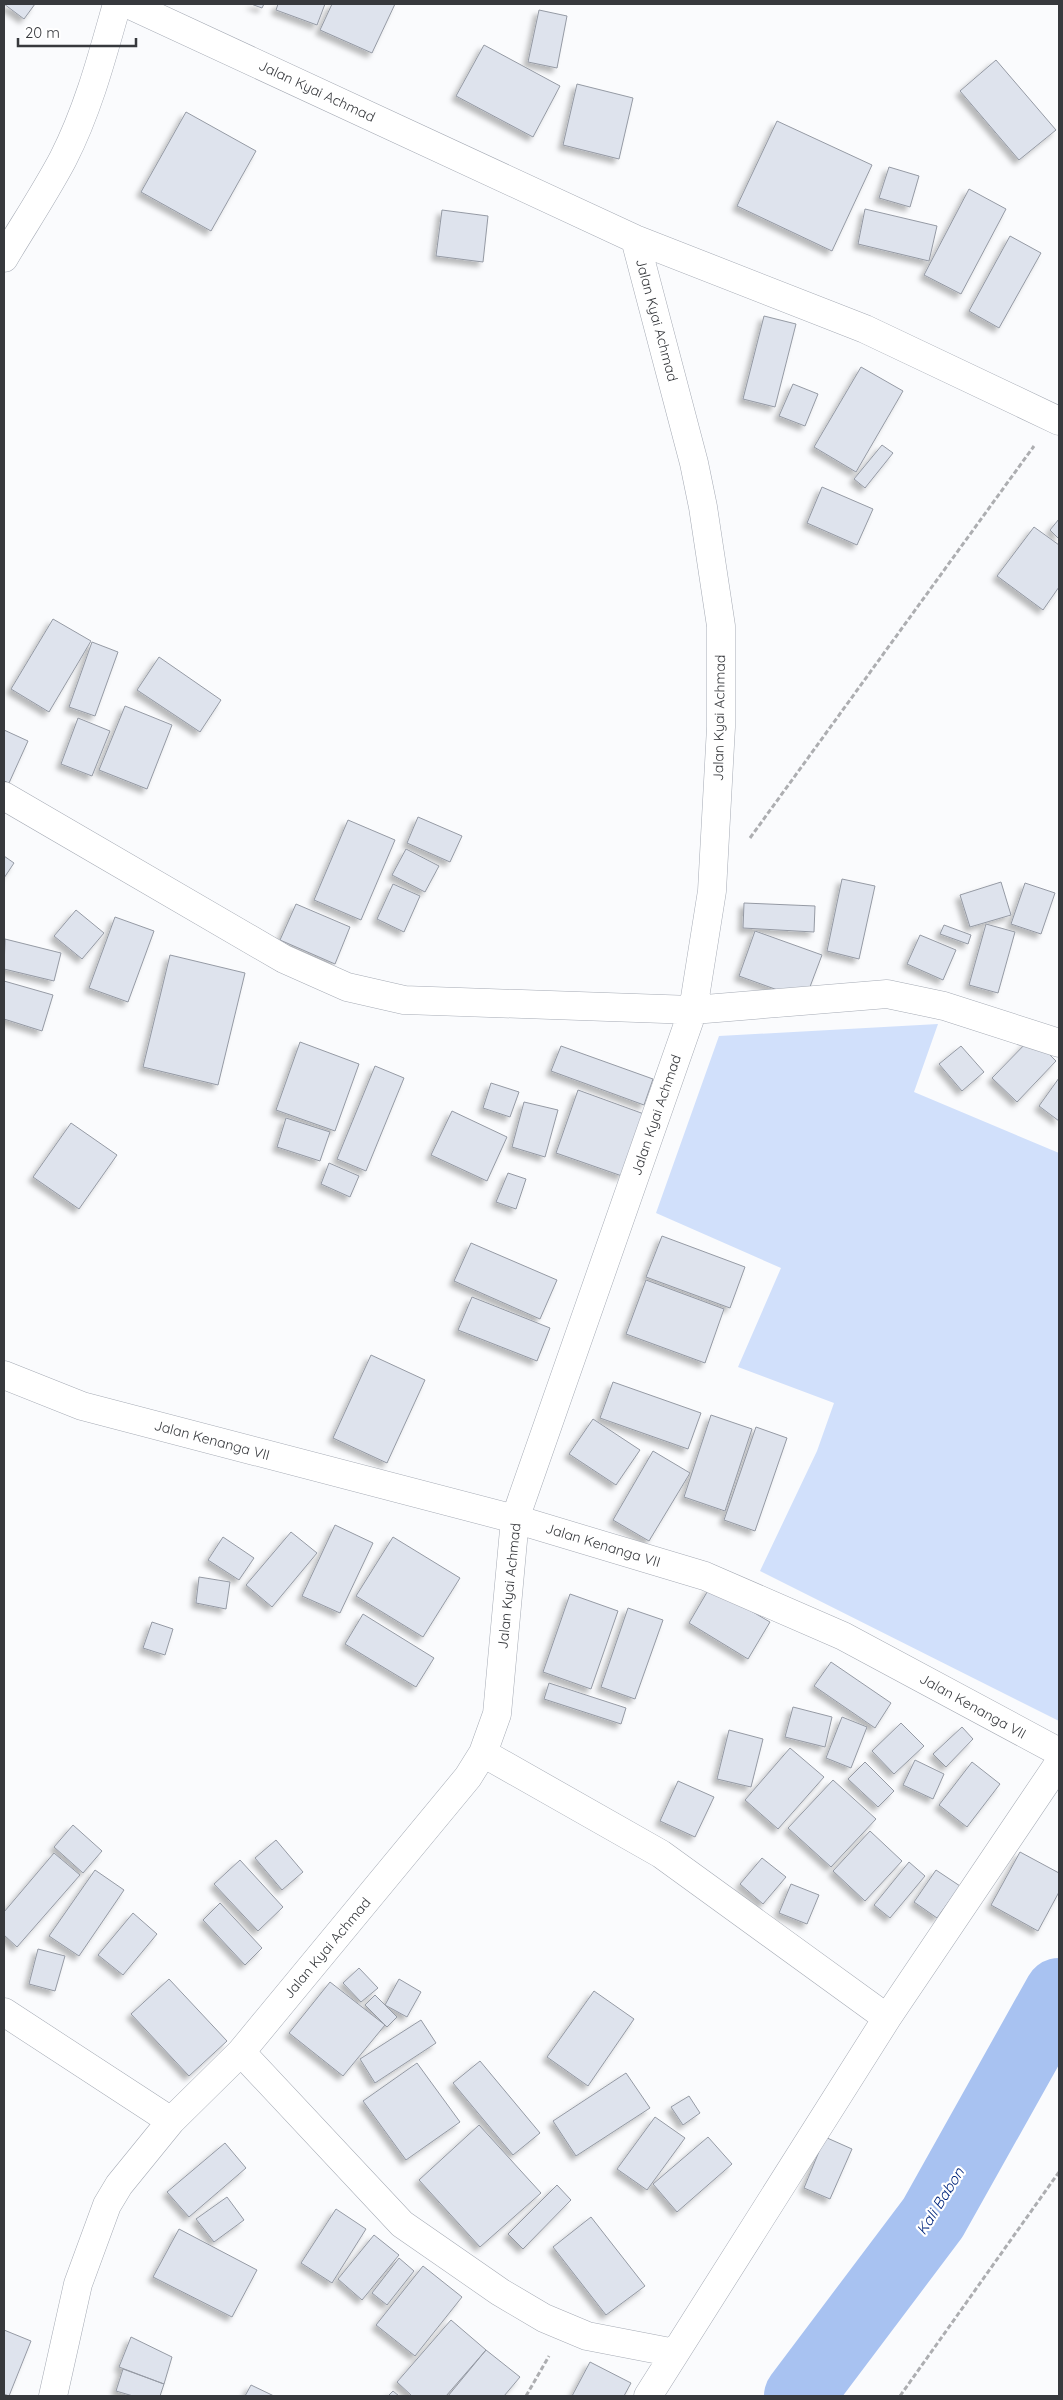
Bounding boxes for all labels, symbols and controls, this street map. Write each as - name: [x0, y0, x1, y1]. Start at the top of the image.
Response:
- scale bar: [18, 15, 135, 47]
- text: 20 m: [25, 23, 60, 42]
- street label: Jalan Kyai Achmad: [256, 56, 378, 126]
- street label: Jalan Kyai Achmad: [632, 257, 682, 383]
- street label: Jalan Kyai Achmad: [709, 655, 729, 781]
- street label: Jalan Kyai Achmad: [627, 1052, 685, 1178]
- street label: Jalan Kenanga VII: [152, 1416, 272, 1464]
- street label: Jalan Kenanga VII: [543, 1519, 663, 1571]
- street label: Jalan Kyai Achmad: [493, 1522, 525, 1650]
- street label: Jalan Kenanga VII: [917, 1669, 1029, 1743]
- street label: Jalan Kyai Achmad: [279, 1894, 375, 2002]
- water label: Kali Babon: [912, 2164, 968, 2238]

